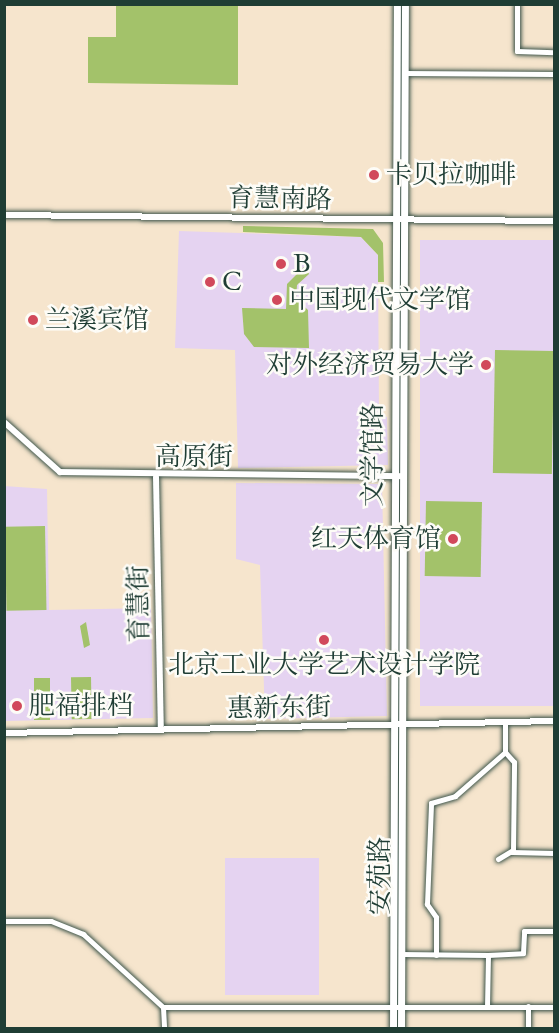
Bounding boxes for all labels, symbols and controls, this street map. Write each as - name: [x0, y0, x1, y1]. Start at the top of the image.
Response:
- place label: 卡贝拉咖啡: [386, 159, 516, 191]
- marker: 卡贝拉咖啡: [367, 168, 381, 182]
- street label: 育慧南路: [228, 182, 332, 216]
- place label: B: [293, 248, 311, 280]
- marker: B: [274, 257, 288, 271]
- place label: C: [222, 266, 242, 298]
- marker: C: [203, 275, 217, 289]
- place label: 中国现代文学馆: [289, 284, 471, 316]
- marker: 中国现代文学馆: [270, 293, 284, 307]
- place label: 兰溪宾馆: [45, 304, 149, 336]
- marker: 兰溪宾馆: [26, 313, 40, 327]
- place label: 对外经济贸易大学: [266, 349, 474, 381]
- marker: 对外经济贸易大学: [479, 358, 493, 372]
- street label: 文学馆路: [357, 403, 389, 507]
- street label: 高原街: [155, 441, 233, 473]
- place label: 红天体育馆: [311, 523, 441, 555]
- marker: 红天体育馆: [446, 532, 460, 546]
- street label: 育慧街: [123, 565, 155, 643]
- marker: 北京工业大学艺术设计学院: [317, 633, 331, 647]
- place label: 北京工业大学艺术设计学院: [168, 649, 480, 681]
- place label: 肥福排档: [29, 690, 133, 722]
- street label: 惠新东街: [227, 691, 331, 725]
- marker: 肥福排档: [10, 699, 24, 713]
- street label: 安苑路: [364, 837, 396, 915]

